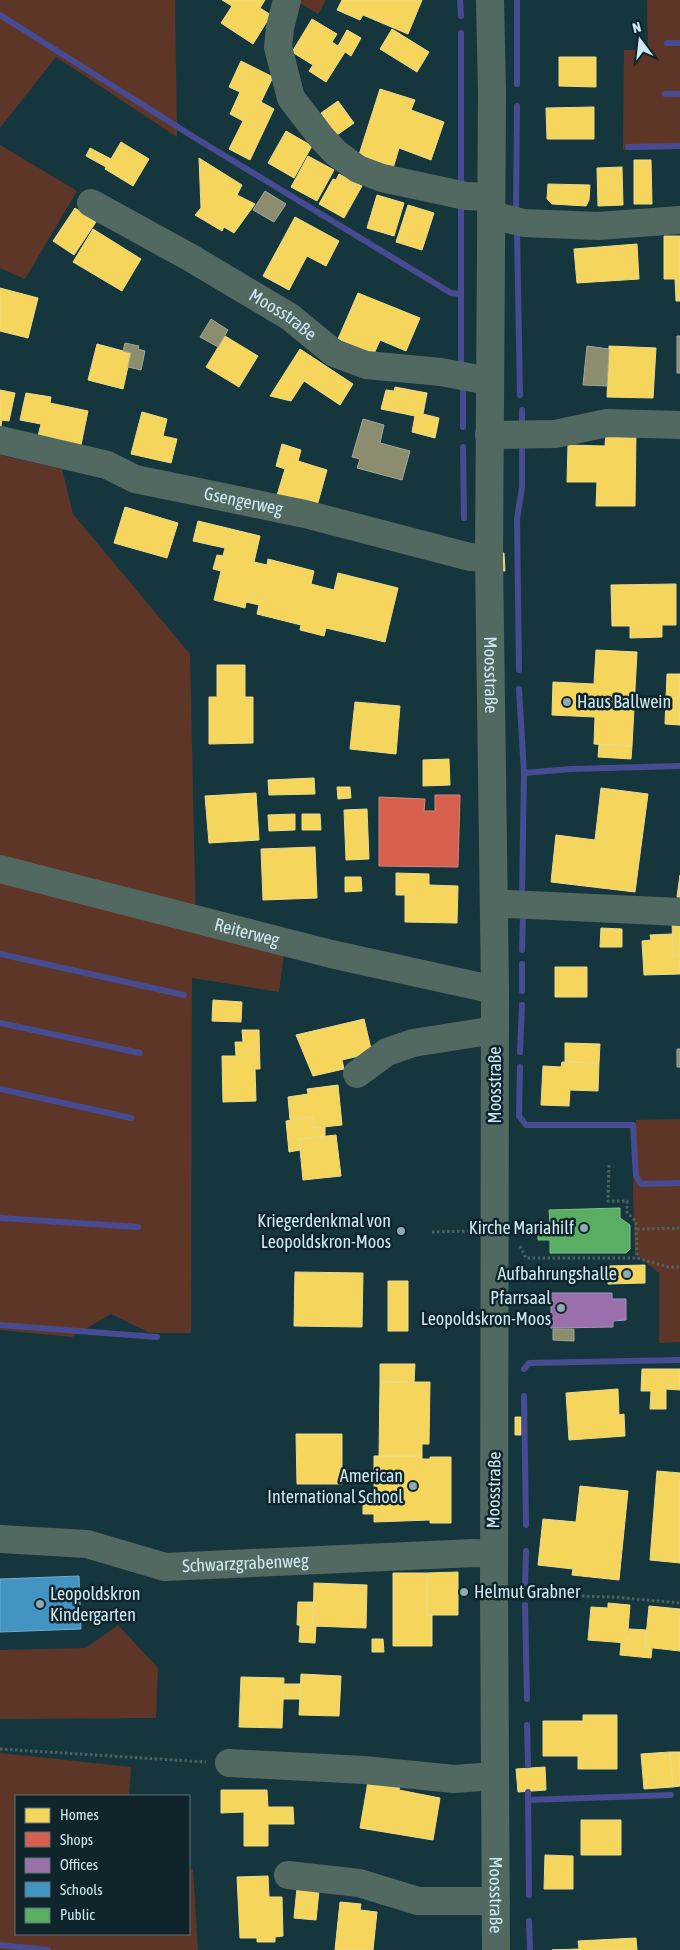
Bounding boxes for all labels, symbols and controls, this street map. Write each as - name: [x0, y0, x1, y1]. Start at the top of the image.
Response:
- north arrow: [615, 15, 665, 65]
- text: N: [631, 19, 643, 36]
- street label: Moosstraße: [246, 284, 321, 344]
- street label: Gsengerweg: [202, 482, 285, 519]
- street label: Moosstraße: [480, 636, 502, 714]
- place label: Haus Ballwein: [577, 691, 671, 712]
- marker: Haus Ballwein: [561, 696, 573, 708]
- street label: Reiterweg: [212, 914, 282, 950]
- street label: Moosstraße: [484, 1047, 505, 1123]
- place label: Kriegerdenkmal von Leopoldskron-Moos: [257, 1210, 391, 1252]
- place label: Kirche Mariahilf: [469, 1217, 574, 1238]
- marker: Kirche Mariahilf: [578, 1222, 590, 1234]
- marker: Kriegerdenkmal von Leopoldskron-Moos: [395, 1225, 407, 1237]
- place label: Aufbahrungshalle: [497, 1263, 617, 1284]
- marker: Aufbahrungshalle: [621, 1268, 633, 1280]
- place label: Pfarrsaal Leopoldskron-Moos: [421, 1287, 551, 1329]
- marker: Pfarrsaal Leopoldskron-Moos: [555, 1302, 567, 1314]
- street label: Moosstraße: [482, 1451, 505, 1529]
- place label: American International School: [267, 1465, 403, 1507]
- marker: American International School: [407, 1480, 419, 1492]
- street label: Schwarzgrabenweg: [182, 1549, 309, 1576]
- place label: Helmut Grabner: [474, 1581, 581, 1602]
- place label: Leopoldskron Kindergarten: [50, 1583, 140, 1625]
- marker: Helmut Grabner: [458, 1586, 470, 1598]
- marker: Leopoldskron Kindergarten: [34, 1598, 46, 1610]
- legend: [15, 1795, 190, 1935]
- text: Homes: [60, 1806, 99, 1823]
- text: Shops: [60, 1831, 93, 1848]
- text: Offices: [60, 1856, 98, 1873]
- street label: Moosstraße: [485, 1856, 507, 1933]
- text: Schools: [60, 1881, 103, 1898]
- text: Public: [60, 1906, 95, 1923]

